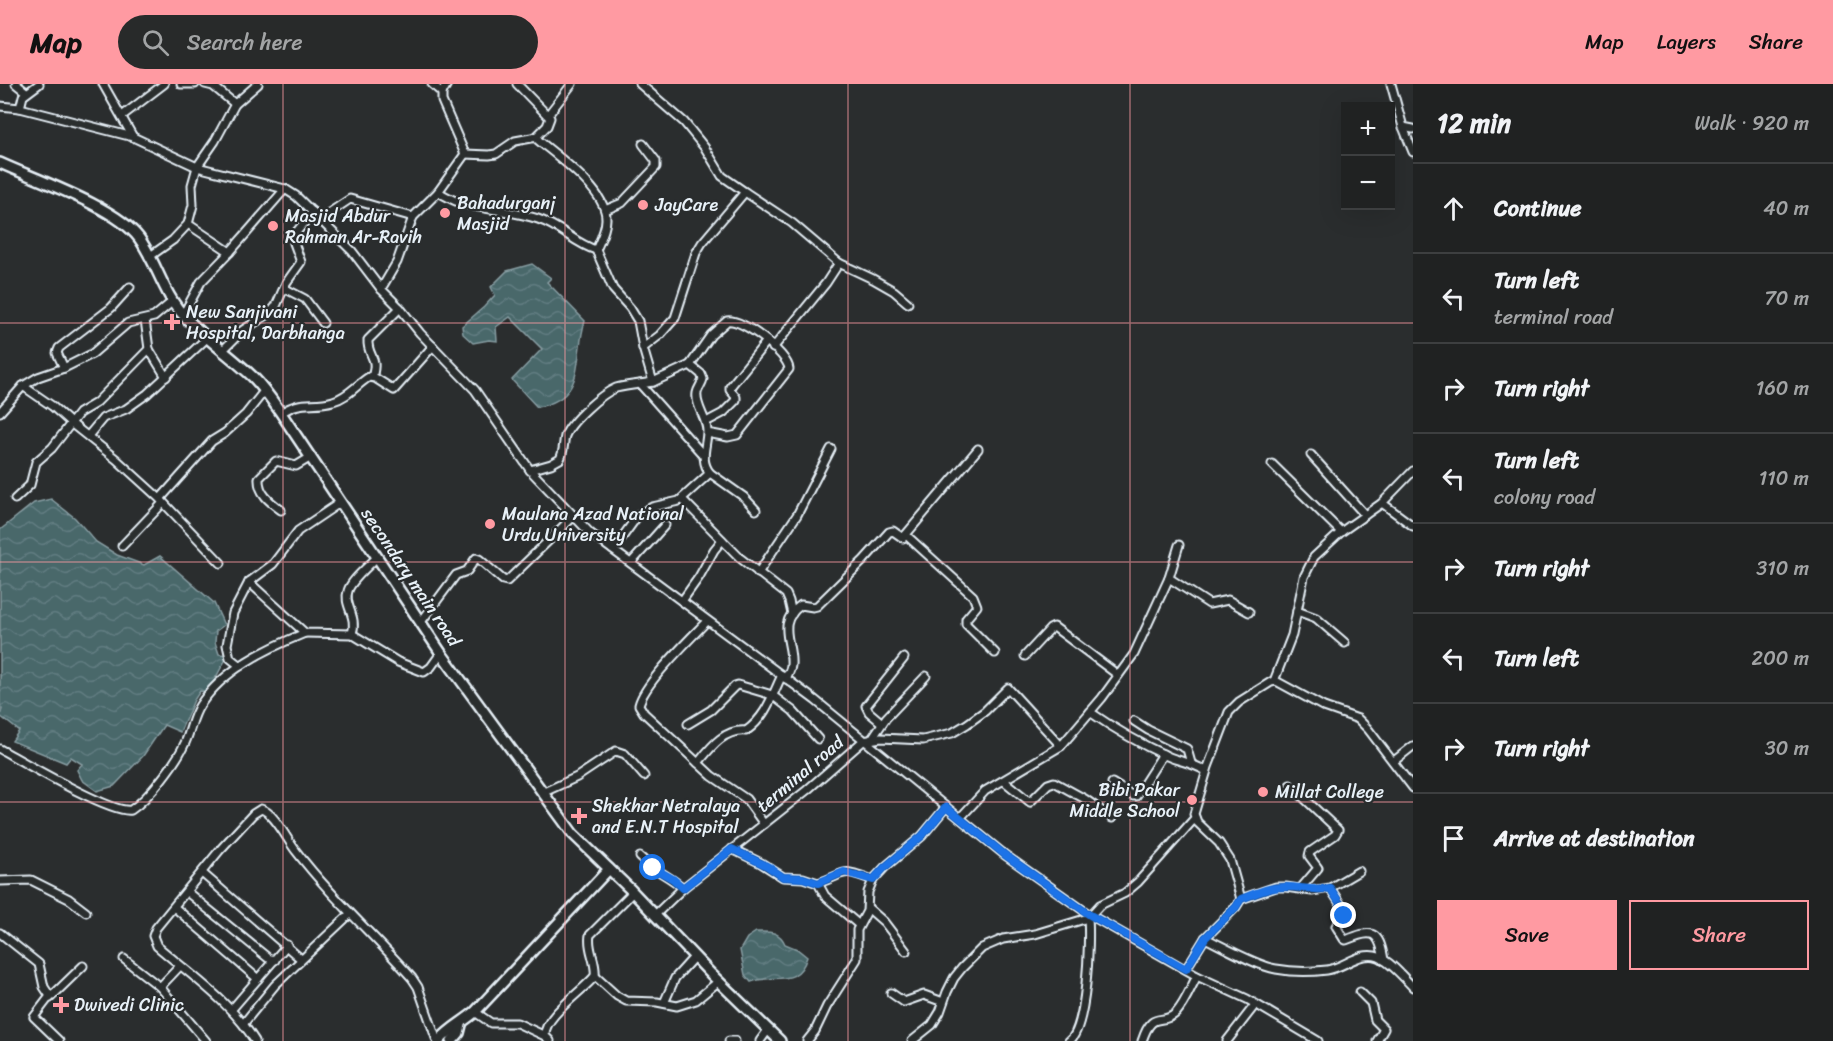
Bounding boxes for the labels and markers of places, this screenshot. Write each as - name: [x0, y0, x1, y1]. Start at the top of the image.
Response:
- place label: Bahadurganj Masjid: [457, 187, 556, 240]
- place label: JayCare: [654, 189, 718, 221]
- marker: JayCare: [636, 198, 650, 212]
- place label: Masjid Abdur Rahman Ar-Ravih: [285, 200, 422, 253]
- marker: Bahadurganj Masjid: [438, 206, 452, 220]
- marker: Masjid Abdur Rahman Ar-Ravih: [266, 219, 280, 233]
- place label: New Sanjivani Hospital, Darbhanga: [186, 296, 345, 349]
- marker: New Sanjivani Hospital, Darbhanga: [163, 313, 181, 331]
- place label: Maulana Azad National Urdu University: [502, 498, 685, 551]
- marker: Maulana Azad National Urdu University: [483, 517, 497, 531]
- place label: Bibi Pakar Middle School: [1069, 774, 1182, 827]
- place label: Millat College: [1275, 776, 1384, 808]
- marker: Millat College: [1256, 785, 1270, 799]
- place label: Shekhar Netralaya and E.N.T Hospital: [592, 790, 740, 843]
- marker: Bibi Pakar Middle School: [1185, 793, 1199, 807]
- marker: Shekhar Netralaya and E.N.T Hospital: [570, 807, 588, 825]
- place label: Dwivedi Clinic: [74, 989, 184, 1021]
- marker: Dwivedi Clinic: [52, 996, 70, 1014]

